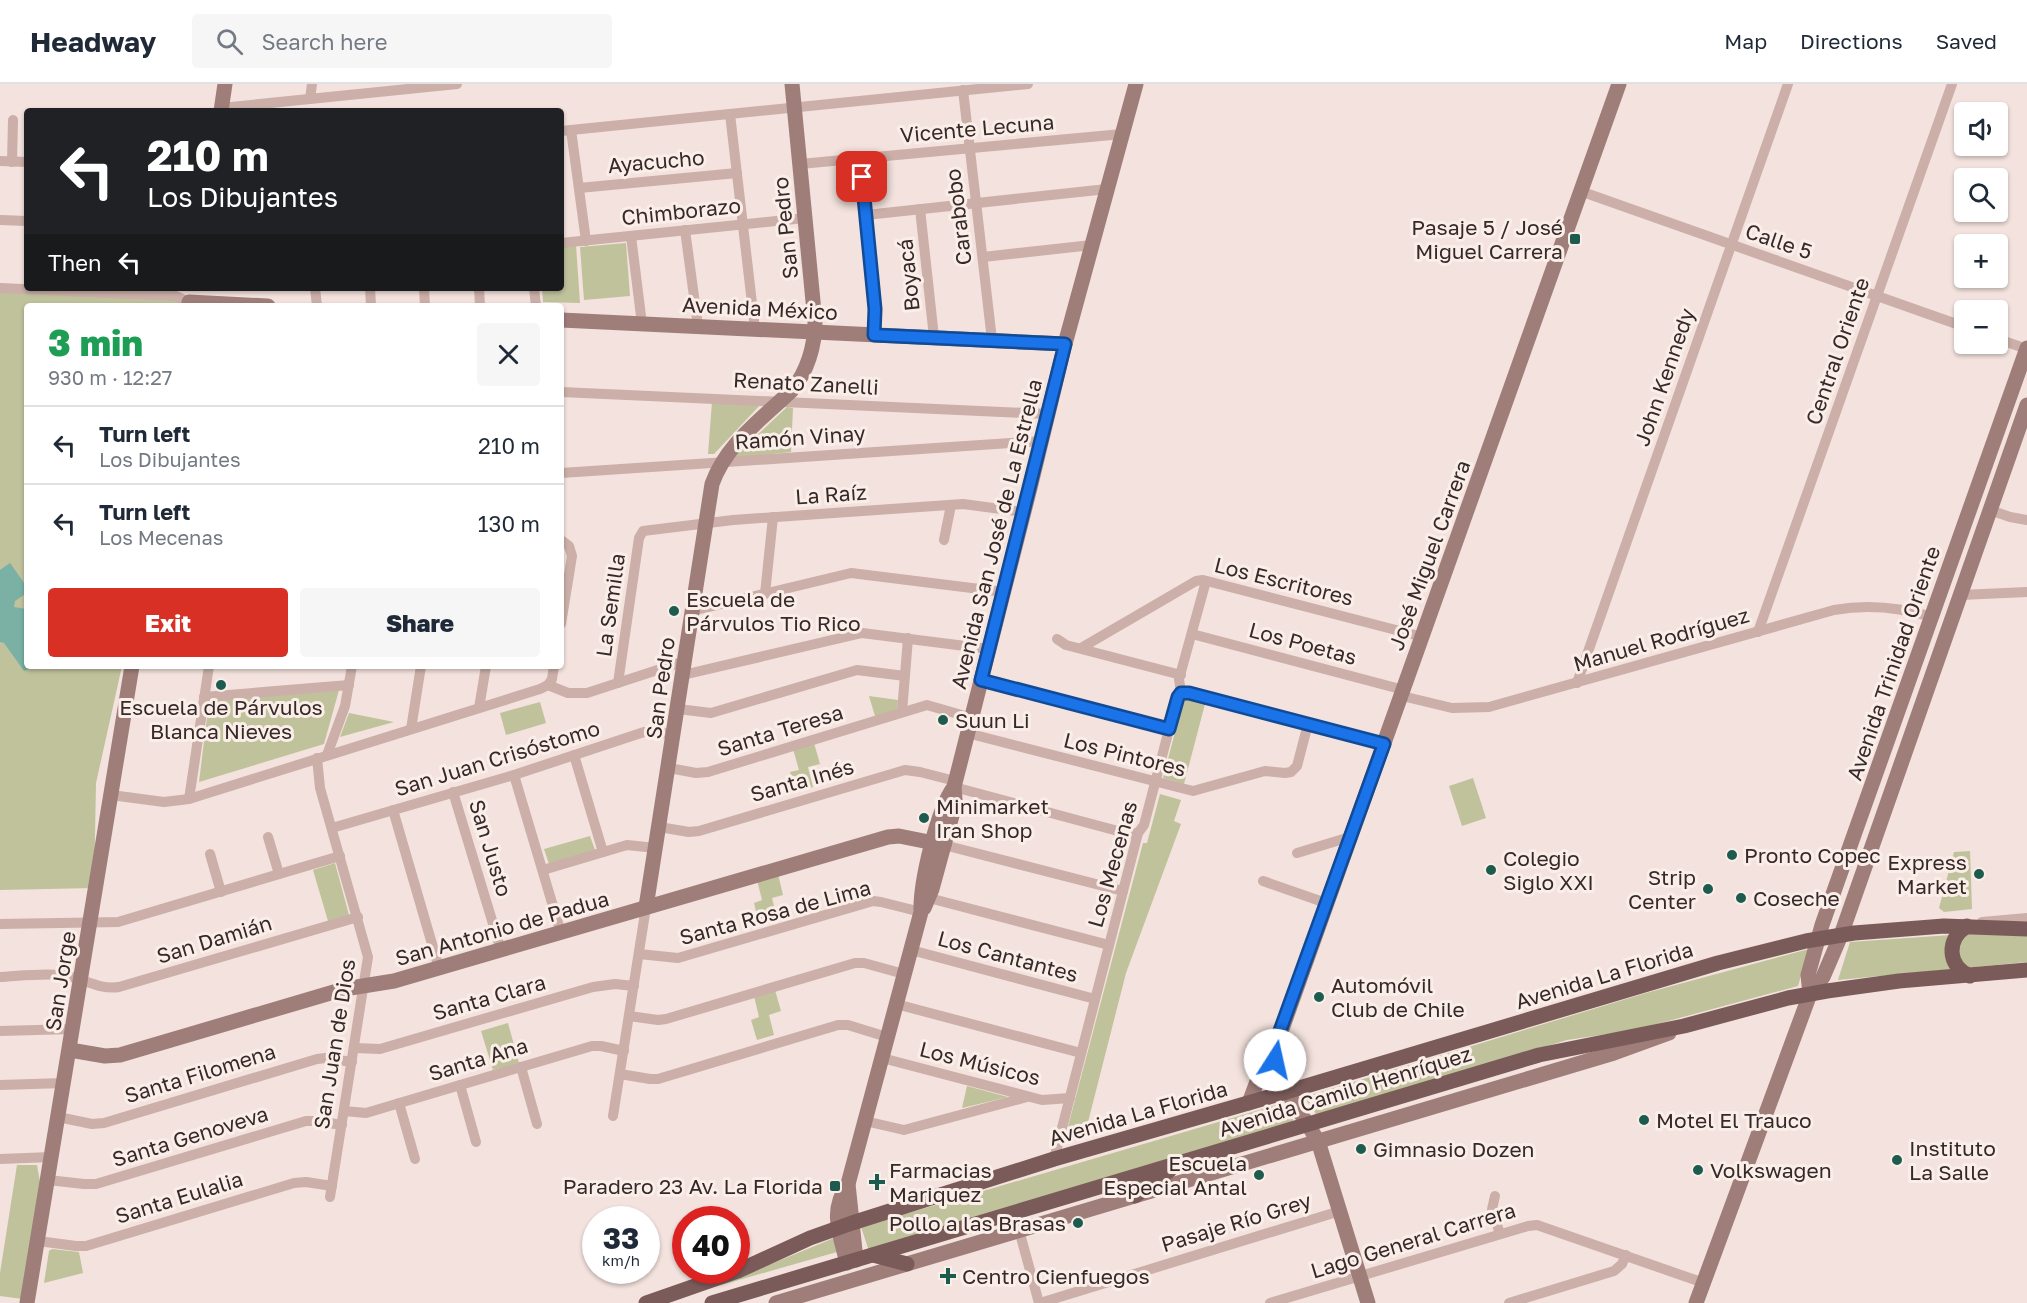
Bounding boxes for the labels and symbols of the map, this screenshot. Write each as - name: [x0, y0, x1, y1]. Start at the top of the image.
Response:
- street label: Vicente Lecuna: [899, 108, 1055, 148]
- street label: Ayacucho: [607, 144, 705, 178]
- pin: [836, 151, 887, 202]
- street label: Carabobo: [939, 167, 977, 267]
- street label: San Pedro: [767, 176, 803, 280]
- street label: Chimborazo: [620, 192, 742, 230]
- place label: Pasaje 5 / José Miguel Carrera: [1411, 214, 1563, 264]
- street label: Calle 5: [1742, 217, 1816, 265]
- marker: Pasaje 5 / José Miguel Carrera: [1568, 232, 1582, 246]
- street label: Boyacá: [891, 238, 925, 312]
- street label: Central Oriente: [1800, 274, 1874, 428]
- street label: Avenida México: [681, 291, 839, 325]
- street label: John Kennedy: [1628, 304, 1700, 449]
- street label: Renato Zanelli: [733, 366, 879, 400]
- street label: Avenida San José de La Estrella: [945, 376, 1047, 692]
- street label: Ramón Vinay: [734, 419, 867, 455]
- street label: José Miguel Carrera: [1382, 456, 1476, 654]
- street label: La Raíz: [794, 479, 868, 509]
- street label: Avenida Trinidad Oriente: [1841, 542, 1945, 784]
- street label: La Semilla: [590, 551, 630, 659]
- street label: Los Escritores: [1212, 551, 1356, 611]
- place label: Escuela de Párvulos Tio Rico: [686, 586, 861, 636]
- street label: Manuel Rodríguez: [1570, 601, 1752, 677]
- marker: Escuela de Párvulos Tio Rico: [667, 604, 681, 618]
- street label: Los Poetas: [1246, 616, 1360, 670]
- street label: San Pedro: [640, 635, 680, 741]
- marker: Escuela de Párvulos Blanca Nieves: [214, 678, 228, 692]
- place label: Escuela de Párvulos Blanca Nieves: [119, 694, 323, 744]
- street label: Santa Teresa: [714, 699, 846, 761]
- place label: Suun Li: [955, 707, 1030, 733]
- marker: Suun Li: [936, 713, 950, 727]
- street label: San Juan Crisóstomo: [391, 714, 603, 802]
- street label: Los Pintores: [1061, 726, 1189, 782]
- street label: Santa Inés: [747, 753, 857, 807]
- place label: Minimarket Iran Shop: [936, 793, 1049, 843]
- street label: San Justo: [464, 796, 518, 900]
- street label: Los Mecenas: [1082, 798, 1142, 930]
- marker: Minimarket Iran Shop: [917, 811, 931, 825]
- place label: Pronto Copec: [1744, 842, 1881, 868]
- place label: Colegio Siglo XXI: [1503, 845, 1594, 895]
- marker: Pronto Copec: [1725, 848, 1739, 862]
- place label: Express Market: [1887, 849, 1967, 899]
- marker: Colegio Siglo XXI: [1484, 863, 1498, 877]
- place label: Strip Center: [1628, 864, 1696, 914]
- marker: Express Market: [1972, 867, 1986, 881]
- street label: Santa Rosa de Lima: [677, 874, 873, 950]
- marker: Strip Center: [1701, 882, 1715, 896]
- street label: San Antonio de Padua: [392, 885, 612, 971]
- place label: Coseche: [1753, 885, 1840, 911]
- marker: Coseche: [1734, 891, 1748, 905]
- street label: San Damián: [153, 909, 275, 969]
- street label: Los Cantantes: [935, 925, 1081, 987]
- street label: San Jorge: [39, 929, 81, 1033]
- street label: Avenida La Florida: [1512, 936, 1696, 1014]
- street label: San Juan de Dios: [308, 957, 360, 1131]
- street label: Santa Clara: [430, 968, 548, 1026]
- place label: Automóvil Club de Chile: [1331, 972, 1465, 1022]
- marker: Automóvil Club de Chile: [1312, 990, 1326, 1004]
- position arrow: [1243, 1028, 1307, 1092]
- street label: Santa Ana: [425, 1032, 531, 1086]
- street label: Los Músicos: [917, 1035, 1043, 1091]
- street label: Santa Filomena: [121, 1038, 279, 1108]
- street label: Avenida Camilo Henríquez: [1215, 1040, 1475, 1142]
- street label: Avenida La Florida: [1046, 1075, 1230, 1151]
- street label: Santa Genoveva: [109, 1100, 271, 1172]
- place label: Motel El Trauco: [1656, 1107, 1812, 1133]
- marker: Motel El Trauco: [1637, 1113, 1651, 1127]
- place label: Instituto La Salle: [1909, 1135, 1996, 1185]
- place label: Gimnasio Dozen: [1373, 1136, 1535, 1162]
- marker: Gimnasio Dozen: [1354, 1142, 1368, 1156]
- place label: Escuela Especial Antal: [1103, 1150, 1247, 1200]
- marker: Instituto La Salle: [1890, 1153, 1904, 1167]
- place label: Farmacias Mariquez: [889, 1157, 992, 1207]
- place label: Volkswagen: [1710, 1157, 1832, 1183]
- marker: Volkswagen: [1691, 1163, 1705, 1177]
- street label: Santa Eulalia: [112, 1165, 246, 1229]
- marker: Escuela Especial Antal: [1252, 1168, 1266, 1182]
- place label: Paradero 23 Av. La Florida: [563, 1173, 823, 1199]
- marker: Farmacias Mariquez: [870, 1175, 884, 1189]
- marker: Paradero 23 Av. La Florida: [828, 1179, 842, 1193]
- street label: Pasaje Río Grey: [1158, 1187, 1314, 1257]
- street label: Lago General Carrera: [1307, 1196, 1519, 1284]
- speed limit sign: 40: [672, 1206, 750, 1284]
- place label: Pollo a las Brasas: [889, 1210, 1066, 1236]
- marker: Pollo a las Brasas: [1071, 1216, 1085, 1230]
- place label: Centro Cienfuegos: [962, 1263, 1150, 1289]
- marker: Centro Cienfuegos: [939, 1267, 957, 1285]

